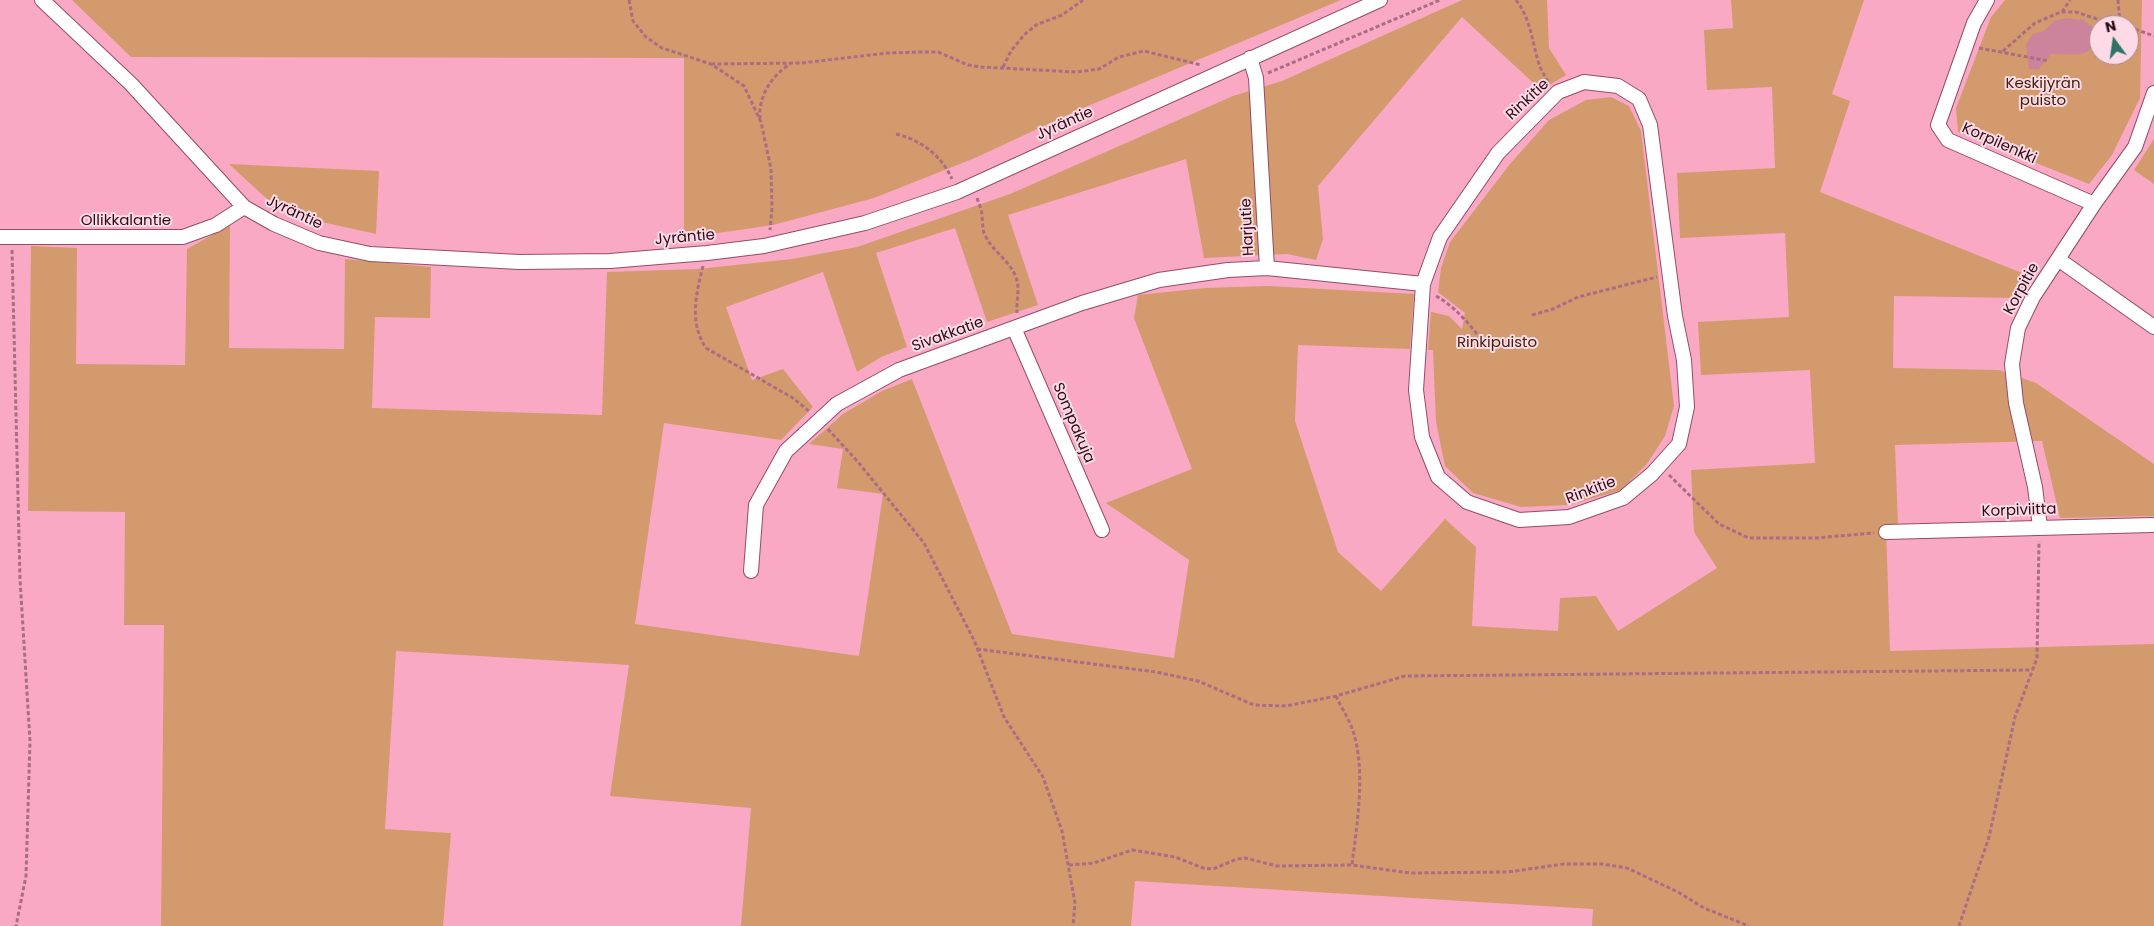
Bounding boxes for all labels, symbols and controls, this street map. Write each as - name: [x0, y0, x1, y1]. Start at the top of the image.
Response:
- north arrow: [2089, 15, 2139, 65]
- text: N: [2103, 15, 2118, 37]
- park label: Keskijyrän puisto: [2005, 75, 2081, 110]
- street label: Rinkitie: [1503, 76, 1553, 124]
- street label: Jyräntie: [1034, 104, 1096, 144]
- street label: Korpilenkki: [1959, 120, 2039, 168]
- street label: Jyräntie: [263, 192, 325, 234]
- street label: Harjutie: [1237, 198, 1259, 256]
- street label: Ollikkalantie: [81, 212, 171, 230]
- street label: Jyräntie: [654, 226, 716, 250]
- street label: Korpitie: [2000, 260, 2044, 318]
- street label: Sivakkatie: [910, 314, 986, 356]
- park label: Rinkipuisto: [1457, 334, 1537, 352]
- street label: Sompakuja: [1048, 380, 1098, 466]
- street label: Rinkitie: [1563, 473, 1619, 509]
- street label: Korpiviitta: [1981, 501, 2057, 521]

